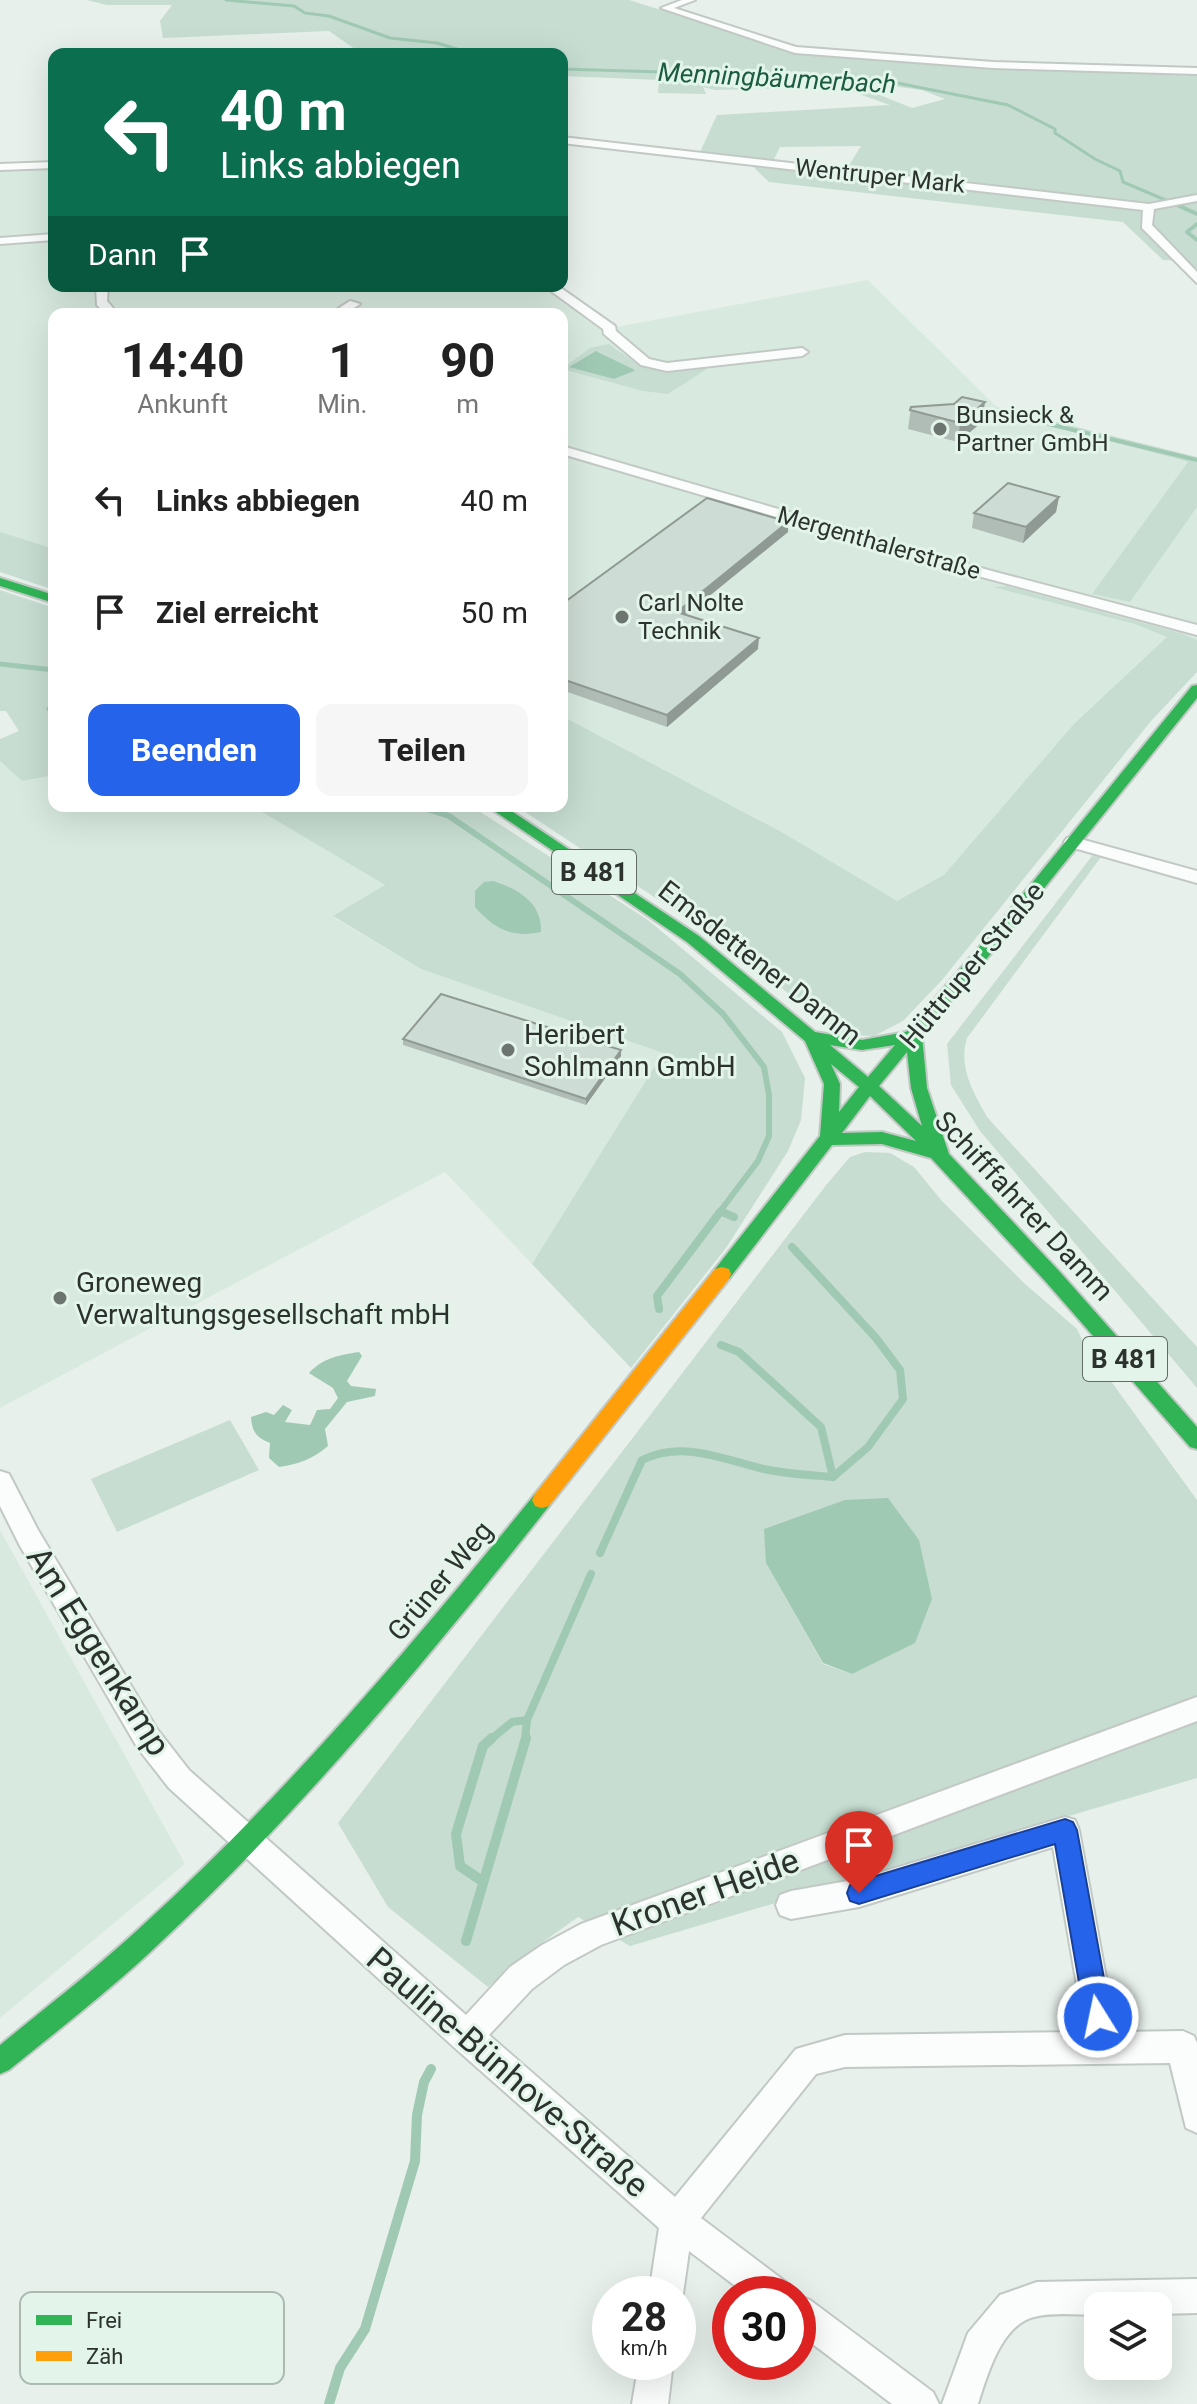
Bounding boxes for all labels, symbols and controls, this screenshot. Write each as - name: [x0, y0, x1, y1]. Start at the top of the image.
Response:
- water label: Menningbäumerbach: [657, 57, 897, 99]
- text: 40 m: [220, 78, 347, 144]
- icon: left: [88, 80, 192, 184]
- text: Links abbiegen: [220, 145, 461, 187]
- street label: Wentruper Mark: [794, 153, 967, 199]
- icon: arrive: [173, 232, 217, 276]
- text: Dann: [88, 237, 157, 272]
- text: 14:40: [121, 332, 244, 389]
- text: 1: [329, 332, 356, 389]
- text: 90: [440, 332, 495, 389]
- text: Ankunft: [137, 389, 228, 419]
- text: Min.: [317, 389, 367, 419]
- text: m: [456, 389, 479, 419]
- place label: Bunsieck & Partner GmbH: [956, 401, 1109, 457]
- marker: Bunsieck & Partner GmbH: [931, 420, 949, 438]
- icon: left: [88, 478, 132, 522]
- text: Links abbiegen: [156, 483, 360, 518]
- text: 40 m: [461, 483, 528, 518]
- street label: Mergenthalerstraße: [774, 501, 984, 585]
- place label: Carl Nolte Technik: [638, 589, 744, 645]
- icon: arrive: [88, 590, 132, 634]
- text: Ziel erreicht: [156, 595, 318, 630]
- text: 50 m: [461, 595, 528, 630]
- marker: Carl Nolte Technik: [613, 608, 631, 626]
- button: Beenden: [88, 704, 300, 796]
- button: Teilen: [316, 704, 528, 796]
- road number: B 481: [552, 850, 636, 894]
- street label: Emsdettener Damm: [652, 874, 868, 1052]
- street label: Hüttruper Straße: [893, 875, 1051, 1055]
- place label: Heribert Sohlmann GmbH: [524, 1018, 736, 1083]
- marker: Heribert Sohlmann GmbH: [499, 1041, 517, 1059]
- street label: Schifffahrter Damm: [928, 1105, 1120, 1307]
- place label: Groneweg Verwaltungsgesellschaft mbH: [76, 1266, 450, 1331]
- marker: Groneweg Verwaltungsgesellschaft mbH: [51, 1289, 69, 1307]
- road number: B 481: [1083, 1337, 1167, 1381]
- street label: Grüner Weg: [381, 1515, 499, 1647]
- street label: Am Eggenkamp: [19, 1539, 179, 1763]
- pin: [825, 1811, 893, 1893]
- icon: arrive: [837, 1823, 881, 1867]
- street label: Kroner Heide: [606, 1840, 804, 1944]
- street label: Pauline-Bünhove-Straße: [359, 1939, 657, 2205]
- position arrow: [1056, 1975, 1140, 2059]
- speed limit sign: 30: [712, 2276, 816, 2380]
- legend: [20, 2292, 284, 2384]
- map controls: [1084, 2292, 1172, 2380]
- button: layers: [1084, 2292, 1172, 2380]
- text: 28: [621, 2294, 667, 2341]
- text: Frei: [86, 2308, 122, 2333]
- text: km/h: [621, 2336, 667, 2360]
- text: Zäh: [86, 2344, 123, 2369]

